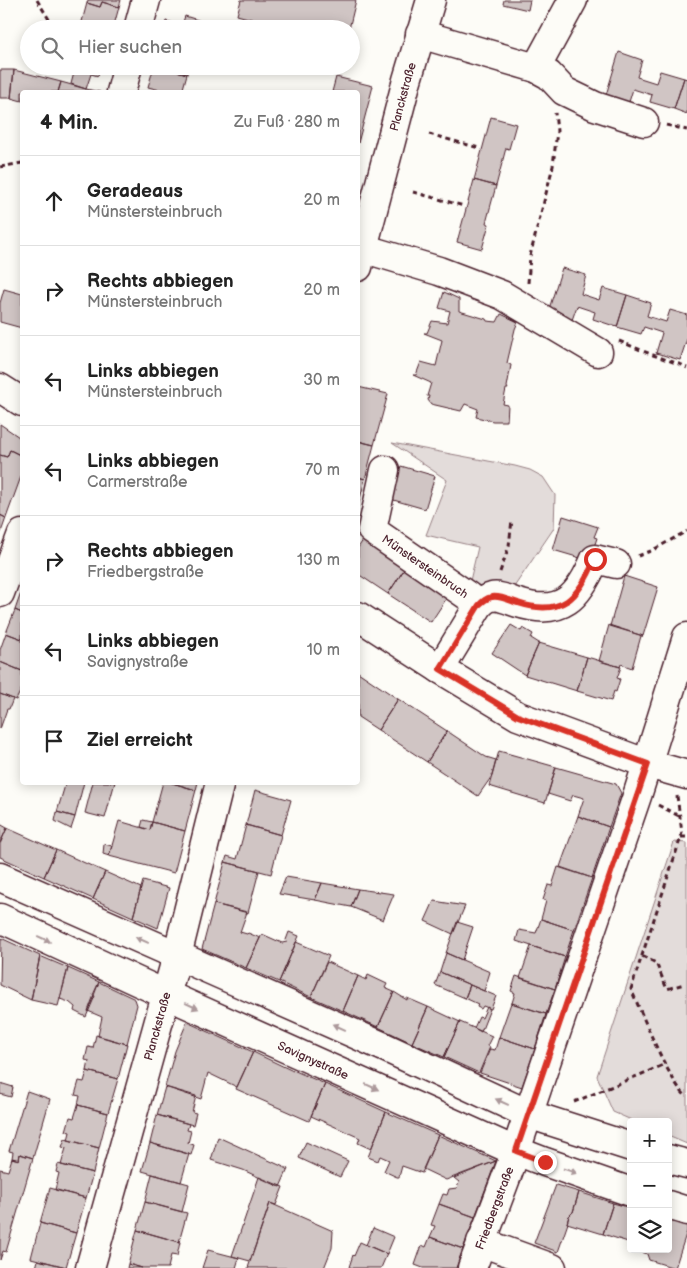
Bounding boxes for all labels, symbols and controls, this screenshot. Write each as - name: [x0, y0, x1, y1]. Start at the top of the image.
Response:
- search box: [20, 20, 360, 75]
- icon: search: [38, 34, 66, 62]
- text: Hier suchen: [78, 36, 182, 59]
- street label: Planckstraße: [387, 61, 420, 133]
- text: 4 Min.: [40, 110, 98, 135]
- text: Zu Fuß · 280 m: [234, 113, 340, 132]
- text: Geradeaus: [87, 180, 183, 203]
- icon: ahead: [40, 187, 68, 215]
- text: 20 m: [304, 191, 340, 210]
- text: Münstersteinbruch: [87, 203, 222, 222]
- text: Rechts abbiegen: [87, 270, 234, 293]
- icon: right: [40, 277, 68, 305]
- text: 20 m: [304, 281, 340, 300]
- text: Münstersteinbruch: [87, 293, 222, 312]
- text: Links abbiegen: [87, 360, 219, 383]
- icon: left: [40, 367, 68, 395]
- text: 30 m: [303, 371, 340, 390]
- text: Münstersteinbruch: [87, 383, 222, 402]
- text: Links abbiegen: [87, 450, 219, 473]
- icon: left: [40, 457, 68, 485]
- text: 70 m: [305, 461, 340, 480]
- text: Carmerstraße: [87, 473, 187, 492]
- street label: Münstersteinbruch: [379, 532, 471, 602]
- text: Rechts abbiegen: [87, 540, 234, 563]
- icon: right: [40, 547, 68, 575]
- route start: [584, 548, 607, 571]
- text: 130 m: [297, 551, 340, 570]
- text: Friedbergstraße: [87, 563, 204, 582]
- text: Links abbiegen: [87, 630, 219, 653]
- icon: left: [40, 637, 68, 665]
- text: 10 m: [307, 641, 340, 660]
- text: Savignystraße: [87, 653, 188, 672]
- icon: arrive: [40, 727, 68, 755]
- text: Ziel erreicht: [87, 729, 193, 752]
- one-way arrow: [37, 935, 51, 943]
- one-way arrow: [135, 936, 149, 944]
- street label: Planckstraße: [141, 990, 175, 1062]
- one-way arrow: [185, 1003, 199, 1011]
- one-way arrow: [332, 1023, 346, 1031]
- street label: Savignystraße: [275, 1039, 351, 1083]
- one-way arrow: [365, 1083, 379, 1091]
- one-way arrow: [495, 1098, 509, 1106]
- map controls: [627, 1118, 672, 1253]
- button: +: [627, 1118, 672, 1163]
- route end: [534, 1151, 557, 1174]
- button: −: [627, 1163, 672, 1208]
- street label: Friedbergstraße: [473, 1165, 518, 1252]
- one-way arrow: [563, 1167, 578, 1175]
- button: layers: [627, 1208, 672, 1253]

